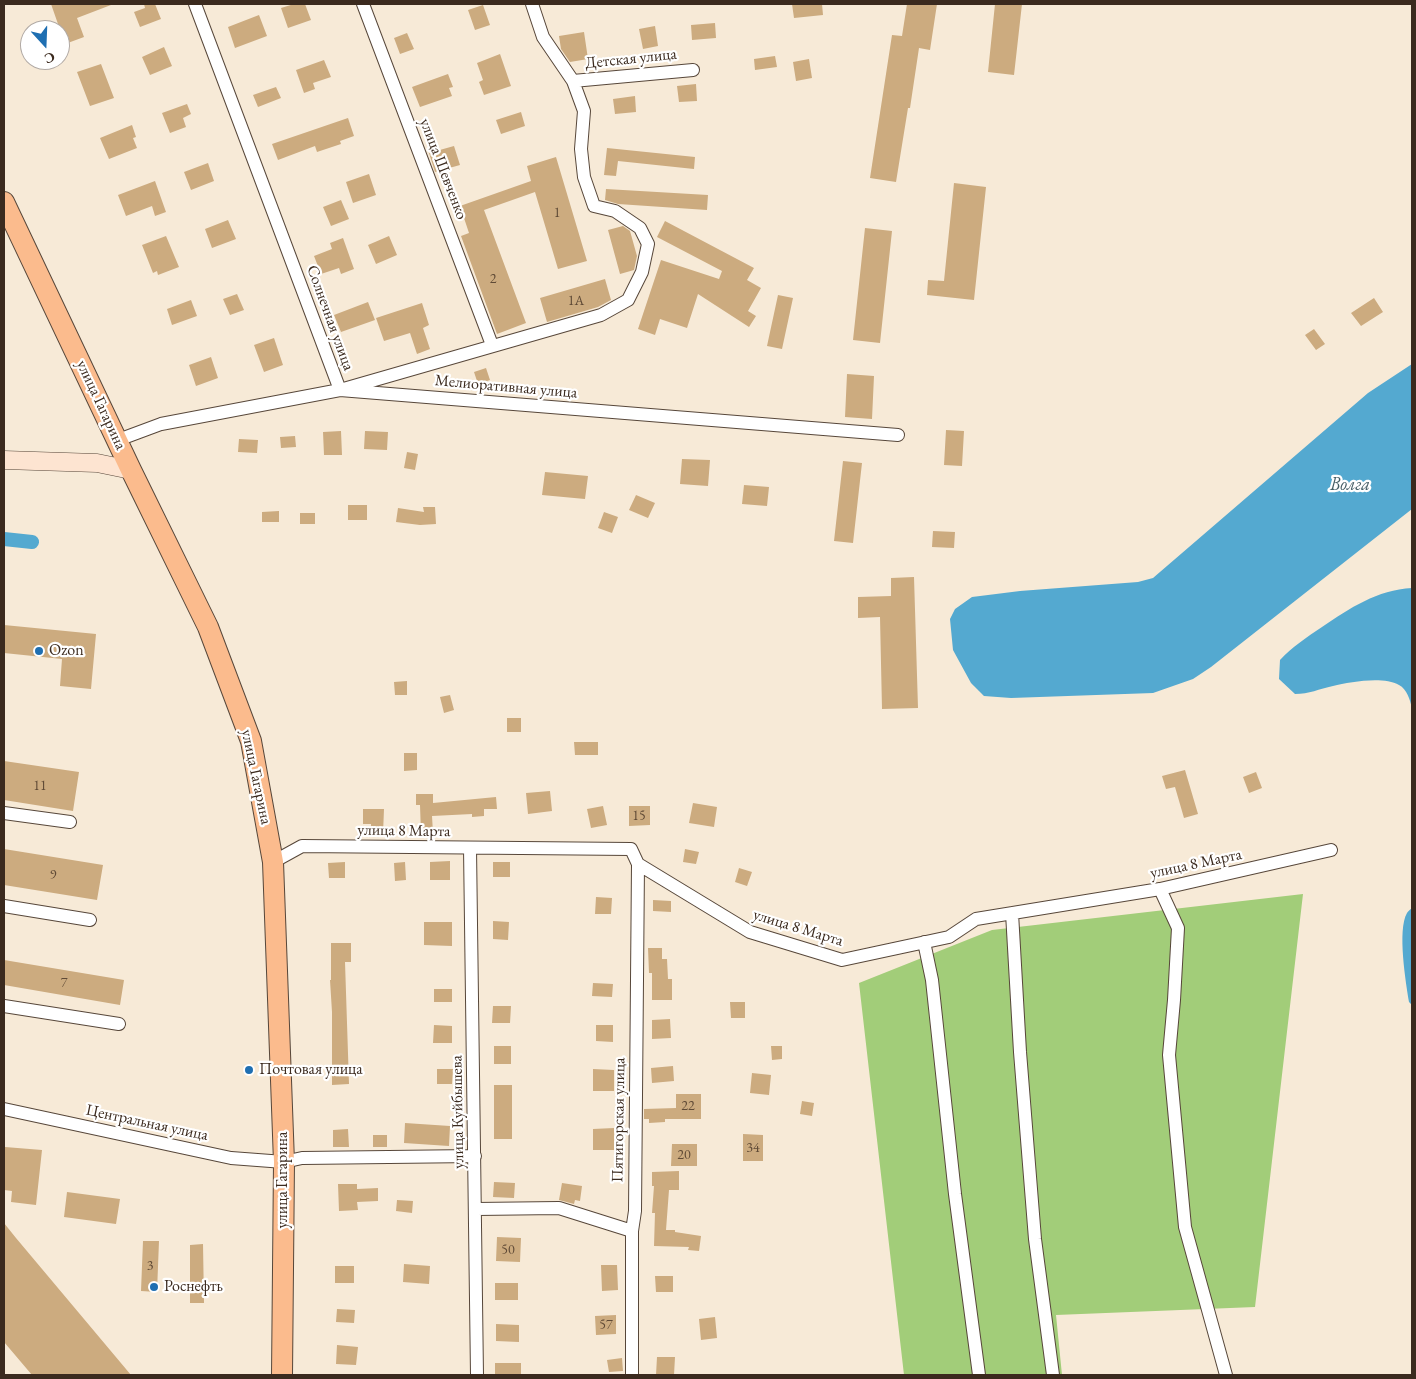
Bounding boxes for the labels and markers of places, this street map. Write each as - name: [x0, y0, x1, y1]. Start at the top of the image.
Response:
- place label: Ozon: [49, 641, 84, 661]
- marker: Ozon: [33, 645, 45, 657]
- place label: Почтовая улица: [259, 1060, 363, 1080]
- marker: Почтовая улица: [243, 1064, 255, 1076]
- place label: Роснефть: [164, 1277, 223, 1297]
- marker: Роснефть: [148, 1281, 160, 1293]

